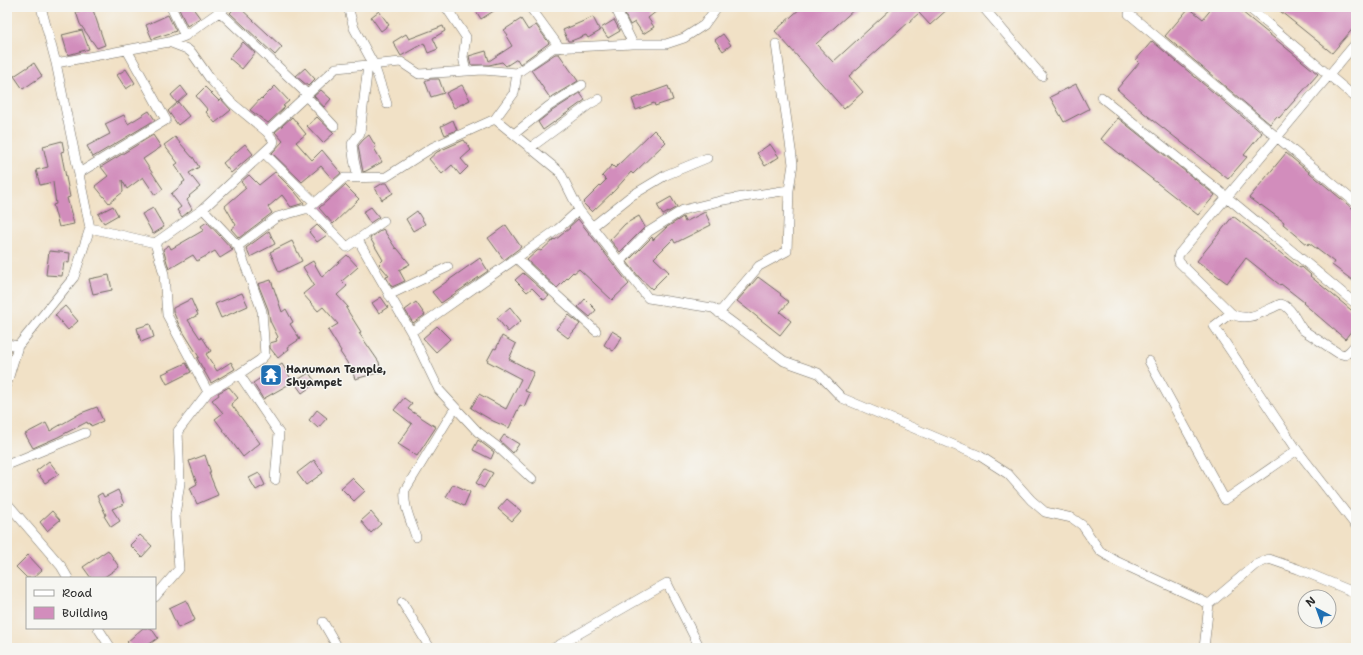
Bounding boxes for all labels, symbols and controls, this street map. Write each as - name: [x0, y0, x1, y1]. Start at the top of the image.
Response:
- temple icon: Hanuman Temple, Shyampet: [258, 362, 284, 388]
- place label: Hanuman Temple, Shyampet: [286, 362, 386, 390]
- legend: [26, 577, 156, 629]
- text: Road: [62, 585, 93, 601]
- north arrow: [1297, 589, 1337, 629]
- text: N: [1303, 593, 1319, 610]
- text: Building: [62, 605, 108, 621]

